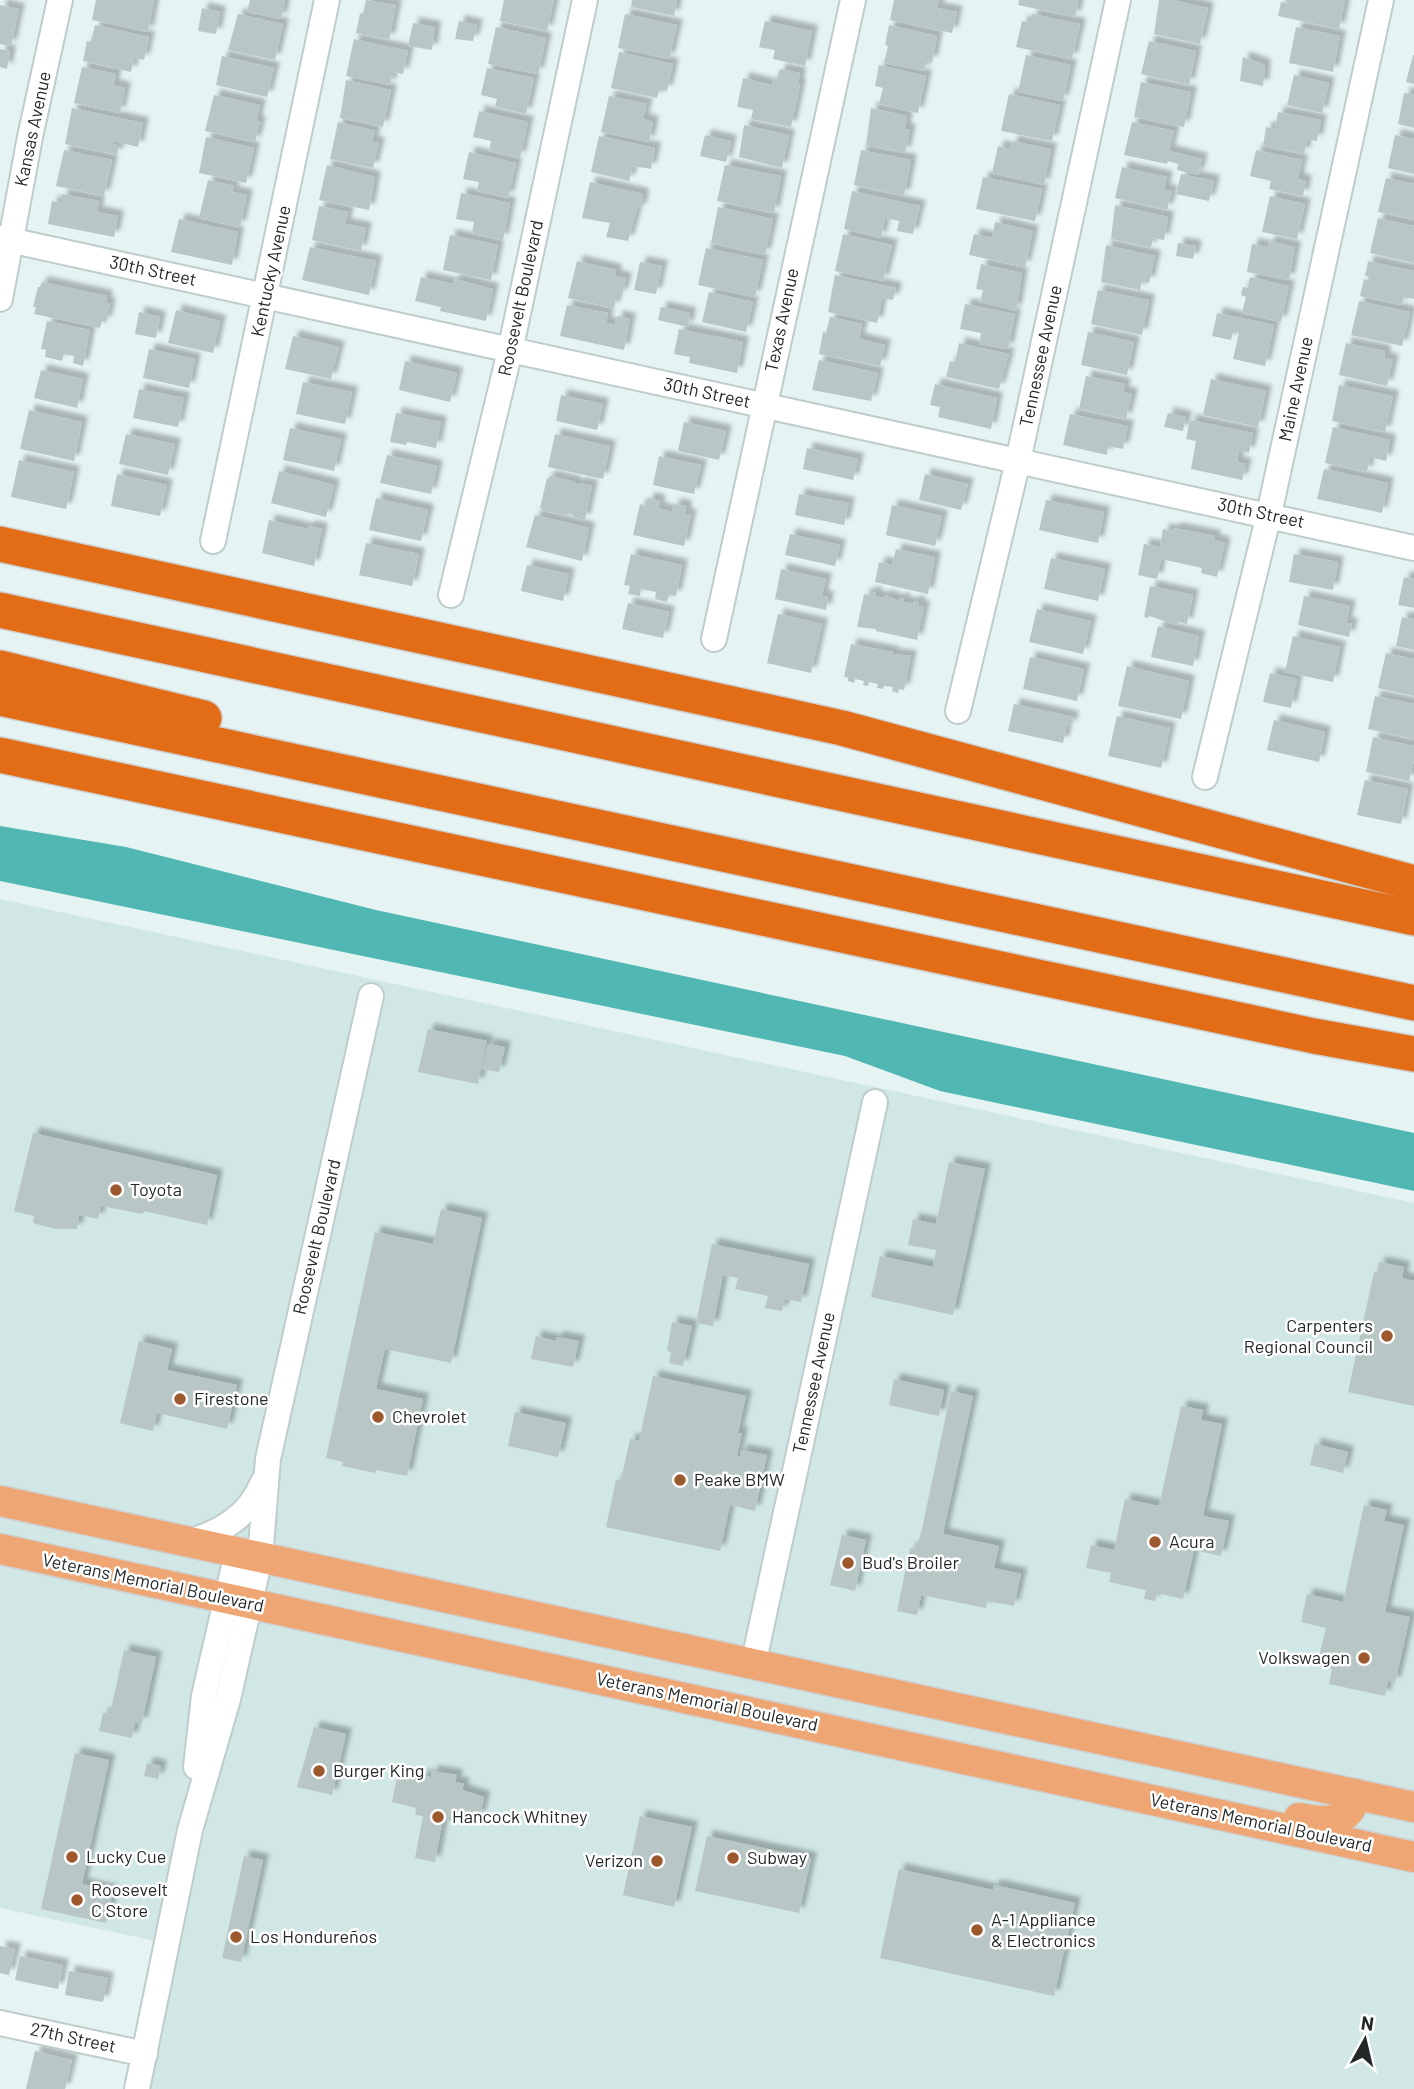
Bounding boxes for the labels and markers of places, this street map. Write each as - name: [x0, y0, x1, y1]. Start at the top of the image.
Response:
- place label: Toyota: [130, 1178, 182, 1200]
- marker: Toyota: [108, 1182, 124, 1198]
- place label: Carpenters Regional Council: [1244, 1314, 1373, 1357]
- marker: Carpenters Regional Council: [1379, 1328, 1395, 1344]
- place label: Firestone: [194, 1387, 269, 1409]
- marker: Firestone: [172, 1391, 188, 1407]
- place label: Chevrolet: [392, 1405, 467, 1427]
- marker: Chevrolet: [370, 1409, 386, 1425]
- place label: Peake BMW: [694, 1468, 785, 1490]
- marker: Peake BMW: [672, 1472, 688, 1488]
- place label: Acura: [1169, 1530, 1214, 1552]
- marker: Acura: [1147, 1534, 1163, 1550]
- place label: Bud's Broiler: [862, 1551, 960, 1573]
- marker: Bud's Broiler: [840, 1555, 856, 1571]
- place label: Volkswagen: [1258, 1646, 1350, 1668]
- marker: Volkswagen: [1356, 1650, 1372, 1666]
- place label: Burger King: [333, 1759, 424, 1781]
- marker: Burger King: [311, 1763, 327, 1779]
- place label: Hancock Whitney: [452, 1805, 588, 1827]
- marker: Hancock Whitney: [430, 1809, 446, 1825]
- place label: Lucky Cue: [86, 1845, 166, 1867]
- place label: Subway: [747, 1846, 807, 1868]
- marker: Lucky Cue: [64, 1849, 80, 1865]
- place label: Verizon: [585, 1849, 643, 1871]
- marker: Subway: [725, 1850, 741, 1866]
- marker: Verizon: [649, 1853, 665, 1869]
- place label: Roosevelt C Store: [91, 1878, 168, 1921]
- marker: Roosevelt C Store: [69, 1892, 85, 1908]
- place label: A-1 Appliance & Electronics: [991, 1908, 1096, 1951]
- marker: A-1 Appliance & Electronics: [969, 1922, 985, 1938]
- place label: Los Hondureños: [250, 1925, 377, 1947]
- marker: Los Hondureños: [228, 1929, 244, 1945]

